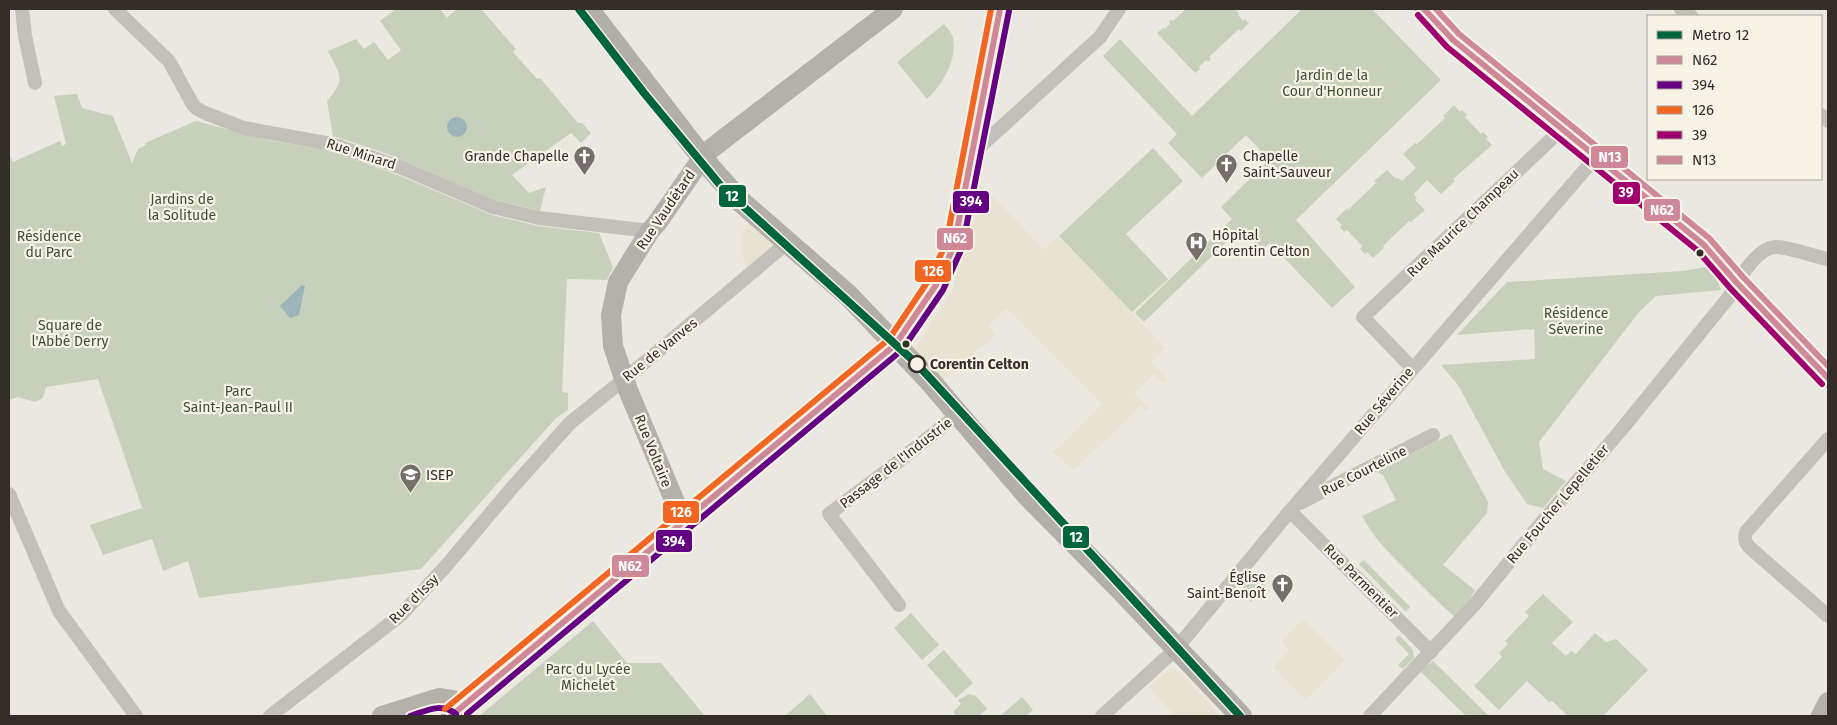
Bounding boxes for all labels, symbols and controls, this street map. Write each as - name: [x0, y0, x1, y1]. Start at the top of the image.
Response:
- legend: [1647, 15, 1822, 180]
- text: Metro 12: [1692, 26, 1749, 44]
- text: N62: [1692, 51, 1718, 69]
- park label: Jardin de la Cour d'Honneur: [1282, 67, 1382, 100]
- text: 394: [1692, 76, 1715, 94]
- text: 126: [1692, 101, 1714, 119]
- text: 39: [1692, 126, 1707, 144]
- street label: Rue Minard: [324, 135, 398, 173]
- church icon: Grande Chapelle: [573, 144, 597, 175]
- line badge: N13: [1590, 145, 1629, 169]
- place label: Grande Chapelle: [464, 148, 569, 165]
- place label: Chapelle Saint-Sauveur: [1243, 148, 1332, 181]
- text: N13: [1598, 149, 1622, 166]
- text: N13: [1692, 151, 1716, 169]
- church icon: Chapelle Saint-Sauveur: [1215, 152, 1239, 183]
- street label: Rue Maurice Champeau: [1404, 165, 1522, 281]
- street label: Rue Vaudétard: [633, 167, 699, 253]
- line badge: 39: [1612, 181, 1641, 205]
- line badge: 12: [718, 184, 747, 208]
- text: 39: [1618, 184, 1634, 201]
- text: 12: [725, 188, 739, 205]
- line badge: 394: [952, 190, 990, 214]
- park label: Jardins de la Solitude: [148, 191, 216, 224]
- text: 394: [959, 193, 982, 210]
- line badge: N62: [1643, 198, 1681, 222]
- text: N62: [1650, 202, 1674, 219]
- line badge: N62: [936, 227, 974, 251]
- place label: Hôpital Corentin Celton: [1212, 227, 1310, 260]
- park label: Résidence du Parc: [17, 228, 81, 261]
- text: N62: [943, 230, 967, 247]
- hospital icon: Hôpital Corentin Celton: [1184, 231, 1208, 262]
- unlabelled marker: [1695, 248, 1705, 258]
- line badge: 126: [914, 259, 952, 283]
- text: 126: [922, 263, 944, 280]
- park label: Résidence Séverine: [1544, 305, 1608, 338]
- street label: Rue de Vanves: [619, 314, 701, 385]
- park label: Square de l'Abbé Derry: [32, 317, 109, 350]
- unlabelled marker: [901, 339, 911, 349]
- marker: Corentin Celton: [908, 355, 926, 373]
- place label: Corentin Celton: [930, 356, 1029, 373]
- street label: Rue Séverine: [1351, 364, 1417, 438]
- park label: Parc Saint-Jean-Paul II: [183, 383, 293, 416]
- street label: Rue Voltaire: [631, 412, 675, 490]
- street label: Passage de l'Industrie: [837, 414, 955, 512]
- street label: Rue Foucher Lepelletier: [1503, 441, 1613, 567]
- street label: Rue Courteline: [1318, 442, 1410, 500]
- school or university icon: ISEP: [398, 463, 422, 494]
- place label: ISEP: [426, 467, 453, 484]
- line badge: 126: [662, 500, 700, 524]
- text: 126: [670, 504, 692, 521]
- line badge: 12: [1062, 525, 1090, 549]
- line badge: 394: [655, 529, 693, 553]
- text: 12: [1069, 529, 1083, 546]
- text: 394: [662, 533, 685, 550]
- street label: Rue Parmentier: [1320, 540, 1402, 622]
- line badge: N62: [611, 554, 650, 578]
- text: N62: [618, 558, 642, 575]
- place label: Église Saint-Benoît: [1187, 568, 1267, 602]
- street label: Rue d'Issy: [386, 571, 442, 627]
- church icon: Église Saint-Benoît: [1270, 573, 1294, 604]
- park label: Parc du Lycée Michelet: [545, 661, 631, 694]

